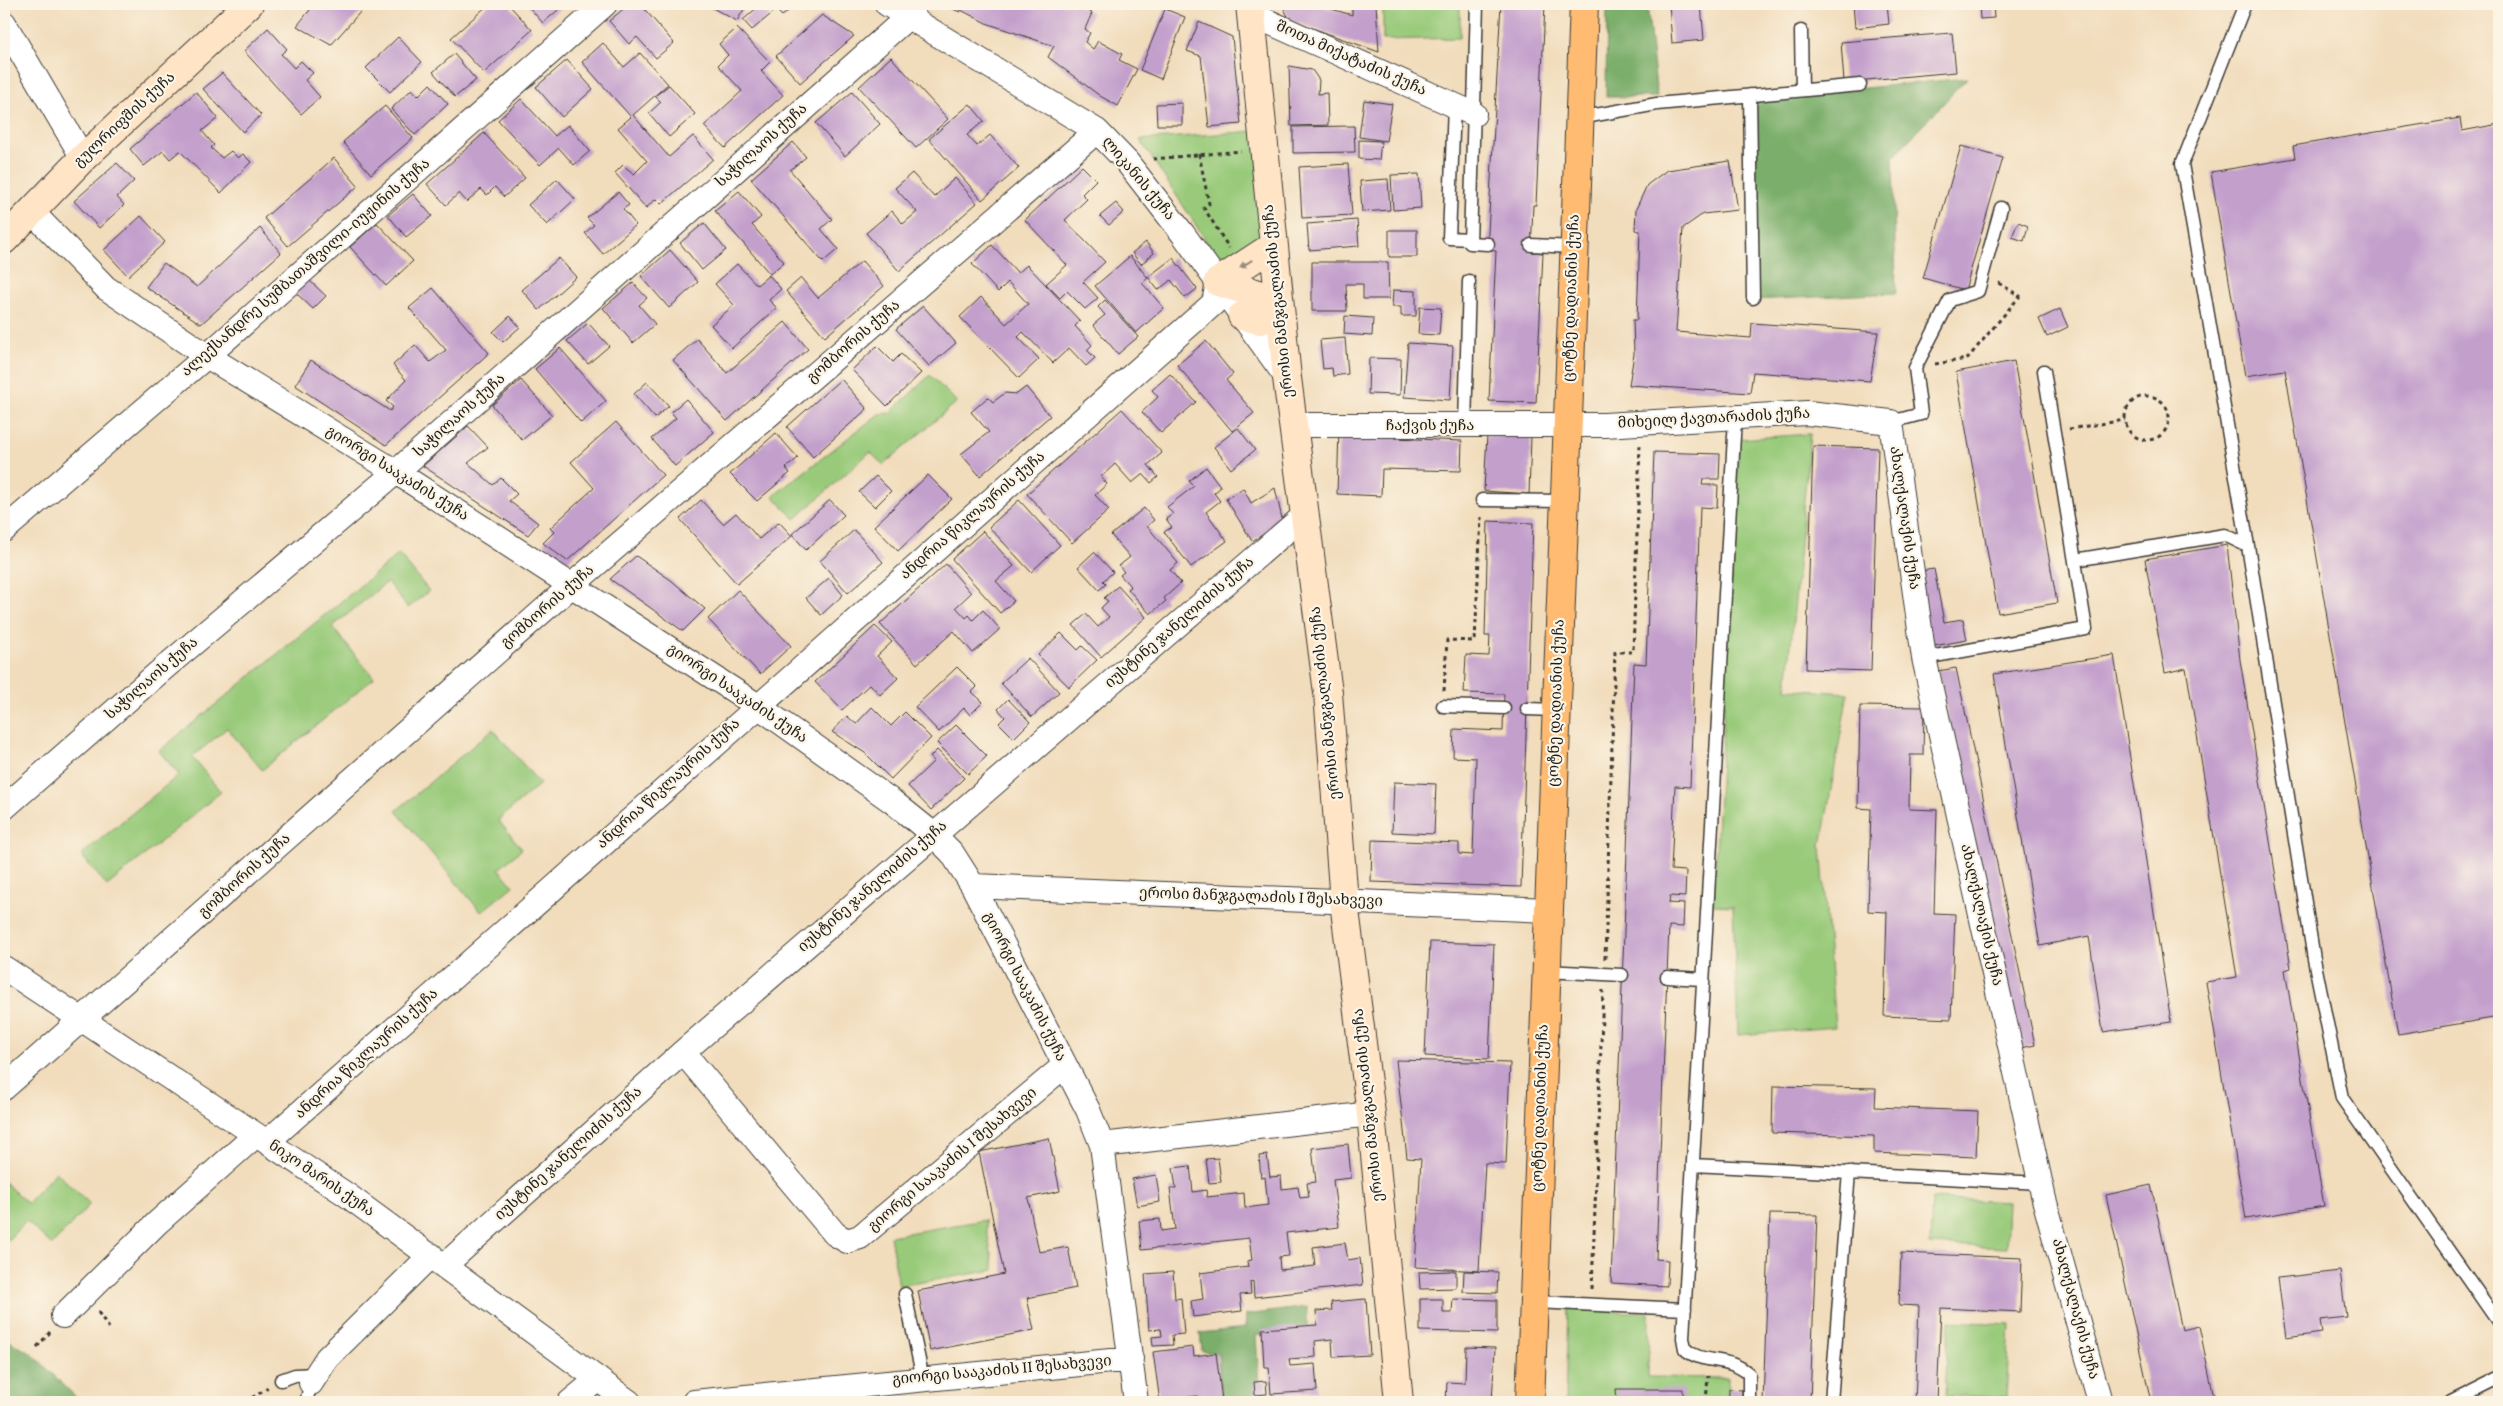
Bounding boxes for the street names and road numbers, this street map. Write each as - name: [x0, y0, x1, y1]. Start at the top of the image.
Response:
- street label: შოთა მიქატაძის ქუჩა: [1272, 16, 1430, 102]
- street label: გულრიფშის ქუჩა: [70, 67, 180, 173]
- street label: საჭილაოს ქუჩა: [711, 99, 813, 193]
- street label: ლიკანის ქუჩა: [1097, 132, 1179, 226]
- street label: ალექსანდრე სუმბათაშვილი-იუჟინის ქუჩა: [177, 154, 435, 382]
- street label: ეროსი მანჯგალაძის ქუჩა: [1258, 203, 1300, 399]
- street label: ცოტნე დადიანის ქუჩა: [1559, 214, 1585, 382]
- street label: გომბორის ქუჩა: [803, 295, 905, 389]
- street label: საჭილაოს ქუჩა: [409, 369, 511, 463]
- street label: მიხეილ ქავთარაძის ქუჩა: [1617, 403, 1811, 435]
- street label: ჩაქვის ქუჩა: [1386, 416, 1474, 437]
- street label: გიორგი სააკაძის ქუჩა: [321, 421, 473, 527]
- street label: ახალქალაქის ქუჩა: [1884, 445, 1924, 591]
- street label: ანდრია წიკლაურის ქუჩა: [896, 447, 1050, 585]
- street label: იუსტინე ჯანელიძის ქუჩა: [1101, 552, 1259, 694]
- street label: გომბორის ქუჩა: [497, 560, 599, 654]
- street label: ეროსი მანჯგალაძის ქუჩა: [1305, 605, 1347, 801]
- street label: ცოტნე დადიანის ქუჩა: [1544, 619, 1570, 787]
- street label: საჭილაოს ქუჩა: [101, 633, 203, 725]
- street label: გიორგი სააკაძის ქუჩა: [663, 639, 811, 749]
- street label: ანდრია წიკლაურის ქუჩა: [593, 714, 745, 854]
- street label: იუსტინე ჯანელიძის ქუჩა: [794, 816, 952, 958]
- street label: გომბორის ქუჩა: [194, 829, 296, 923]
- street label: ახალქალაქის ქუჩა: [1954, 842, 2008, 988]
- street label: ეროსი მანჯგალაძის I შესახვევი: [1139, 883, 1383, 913]
- street label: გიორგი სააკაძის ქუჩა: [977, 909, 1071, 1065]
- street label: ანდრია წიკლაურის ქუჩა: [291, 984, 443, 1124]
- street label: ეროსი მანჯგალაძის ქუჩა: [1348, 1007, 1390, 1203]
- street label: ცოტნე დადიანის ქუჩა: [1528, 1024, 1554, 1192]
- street label: იუსტინე ჯანელიძის ქუჩა: [491, 1082, 647, 1226]
- street label: გიორგი სააკაძის I შესახვევი: [864, 1083, 1042, 1237]
- street label: ნიკო მარის ქუჩა: [264, 1136, 378, 1222]
- street label: ახალქალაქის ქუჩა: [2046, 1236, 2104, 1382]
- street label: გიორგი სააკაძის II შესახვევი: [891, 1351, 1113, 1391]

